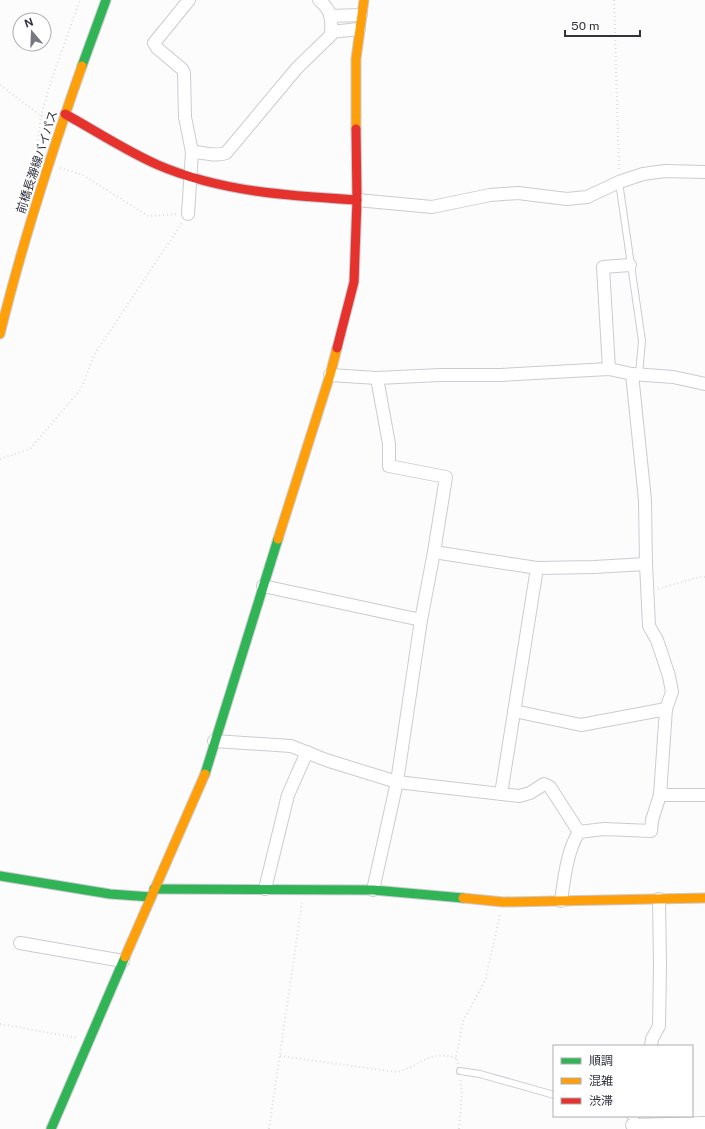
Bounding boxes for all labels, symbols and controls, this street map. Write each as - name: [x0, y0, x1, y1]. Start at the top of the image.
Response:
- north arrow: [12, 12, 52, 52]
- scale bar: [565, 12, 640, 38]
- text: N: [23, 15, 35, 30]
- text: 50 m: [571, 19, 599, 33]
- street label: 前橋長瀞線バイパス: [14, 109, 60, 215]
- legend: [553, 1045, 693, 1117]
- text: 順調: [589, 1054, 613, 1068]
- text: 混雑: [589, 1074, 613, 1088]
- text: 渋滞: [589, 1094, 613, 1108]

